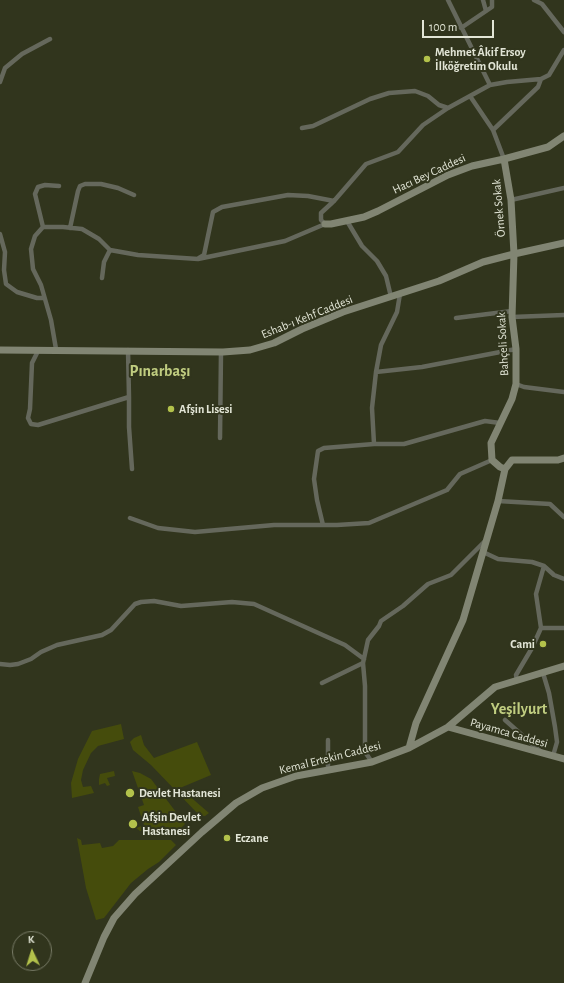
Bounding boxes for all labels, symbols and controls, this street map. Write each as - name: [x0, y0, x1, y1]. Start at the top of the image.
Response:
- scale bar: [424, 12, 496, 38]
- text: 100 m: [429, 21, 457, 33]
- place label: Mehmet Âkif Ersoy İlköğretim Okulu: [435, 45, 526, 73]
- marker: Mehmet Âkif Ersoy İlköğretim Okulu: [422, 54, 432, 64]
- street label: Hacı Bey Caddesi: [390, 151, 468, 197]
- street label: Örnek Sokak: [489, 178, 509, 238]
- street label: Eshab-ı Kehf Caddesi: [259, 292, 355, 342]
- street label: Bahçeli Sokak: [494, 312, 512, 376]
- district label: Pınarbaşı: [130, 361, 190, 381]
- place label: Afşin Lisesi: [179, 402, 232, 416]
- marker: Afşin Lisesi: [166, 404, 176, 414]
- place label: Cami: [510, 637, 535, 651]
- marker: Cami: [538, 639, 548, 649]
- district label: Yeşilyurt: [491, 699, 547, 719]
- street label: Payamca Caddesi: [468, 715, 550, 751]
- street label: Kemal Ertekin Caddesi: [278, 738, 382, 778]
- place label: Devlet Hastanesi: [139, 786, 221, 800]
- marker: Devlet Hastanesi: [124, 787, 136, 799]
- place label: Afşin Devlet Hastanesi: [142, 810, 201, 838]
- marker: Afşin Devlet Hastanesi: [127, 818, 139, 830]
- place label: Eczane: [235, 831, 268, 845]
- marker: Eczane: [222, 833, 232, 843]
- north arrow: [12, 931, 52, 971]
- text: K: [28, 934, 35, 945]

